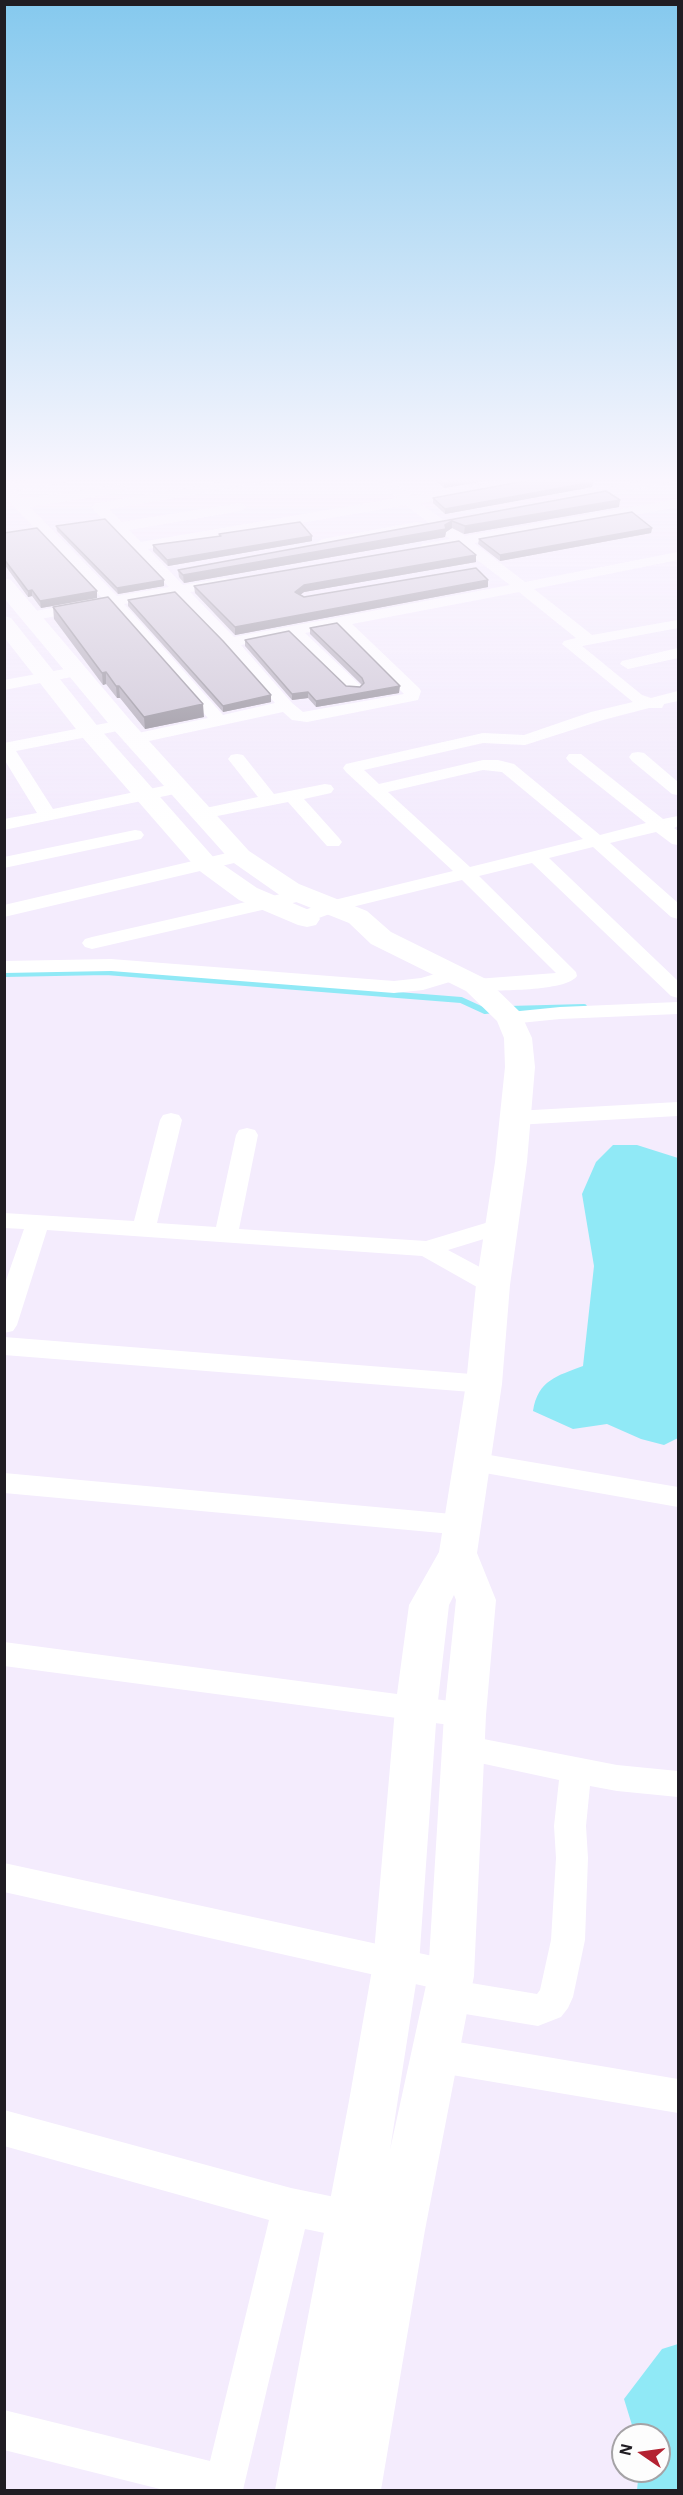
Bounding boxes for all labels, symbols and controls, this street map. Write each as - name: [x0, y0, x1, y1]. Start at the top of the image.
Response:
- north arrow: [611, 2423, 671, 2483]
- text: N: [614, 2442, 636, 2457]

